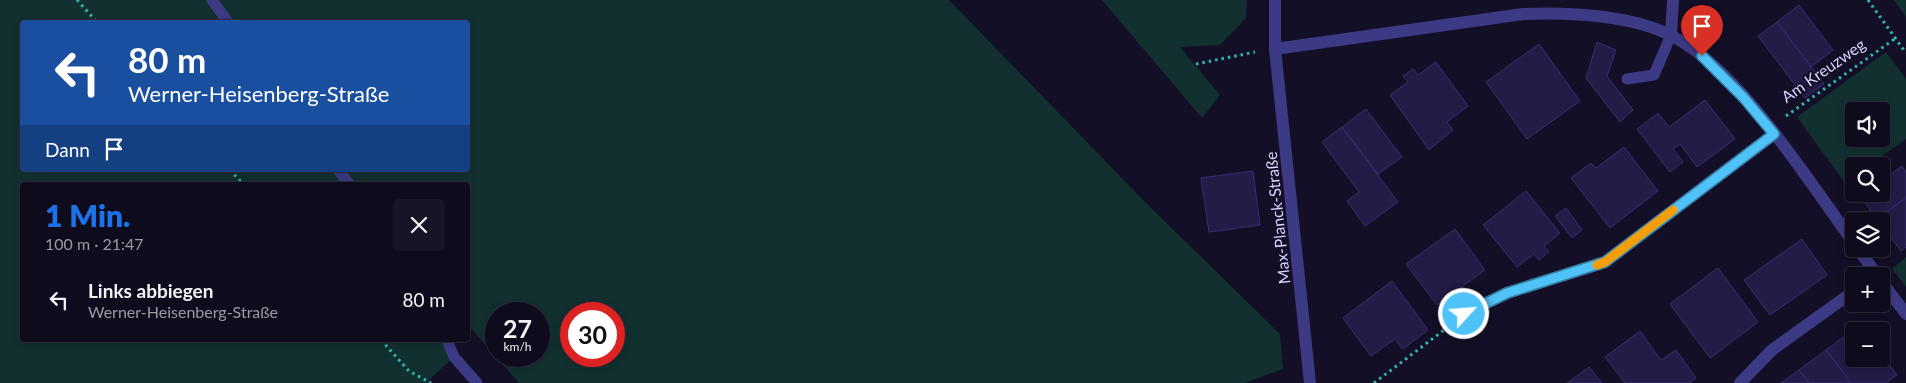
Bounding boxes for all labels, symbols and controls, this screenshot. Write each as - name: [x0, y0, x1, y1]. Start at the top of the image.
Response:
- pin: [1681, 5, 1723, 56]
- icon: arrive: [1688, 12, 1716, 40]
- street label: Am Kreuzweg: [1777, 34, 1869, 106]
- text: 80 m: [128, 38, 206, 80]
- icon: left: [45, 40, 110, 105]
- text: Werner-Heisenberg-Straße: [128, 80, 389, 107]
- map controls: [1845, 102, 1890, 367]
- button: sound: [1845, 102, 1890, 147]
- icon: arrive: [100, 135, 128, 163]
- text: Dann: [45, 138, 90, 161]
- street label: Max-Planck-Straße: [1261, 151, 1293, 285]
- button: search: [1845, 157, 1890, 202]
- text: 1 Min.: [45, 197, 130, 233]
- button: close: [393, 199, 445, 251]
- button: layers: [1845, 212, 1890, 257]
- text: 100 m · 21:47: [45, 234, 144, 253]
- button: +: [1845, 267, 1890, 312]
- text: Links abbiegen: [88, 279, 213, 302]
- icon: left: [45, 286, 73, 314]
- position arrow: [1437, 287, 1489, 339]
- text: 80 m: [402, 288, 445, 311]
- text: Werner-Heisenberg-Straße: [88, 302, 278, 321]
- speed limit sign: 30: [560, 302, 625, 367]
- text: 27: [503, 313, 532, 343]
- button: −: [1845, 322, 1890, 367]
- text: km/h: [503, 339, 532, 354]

